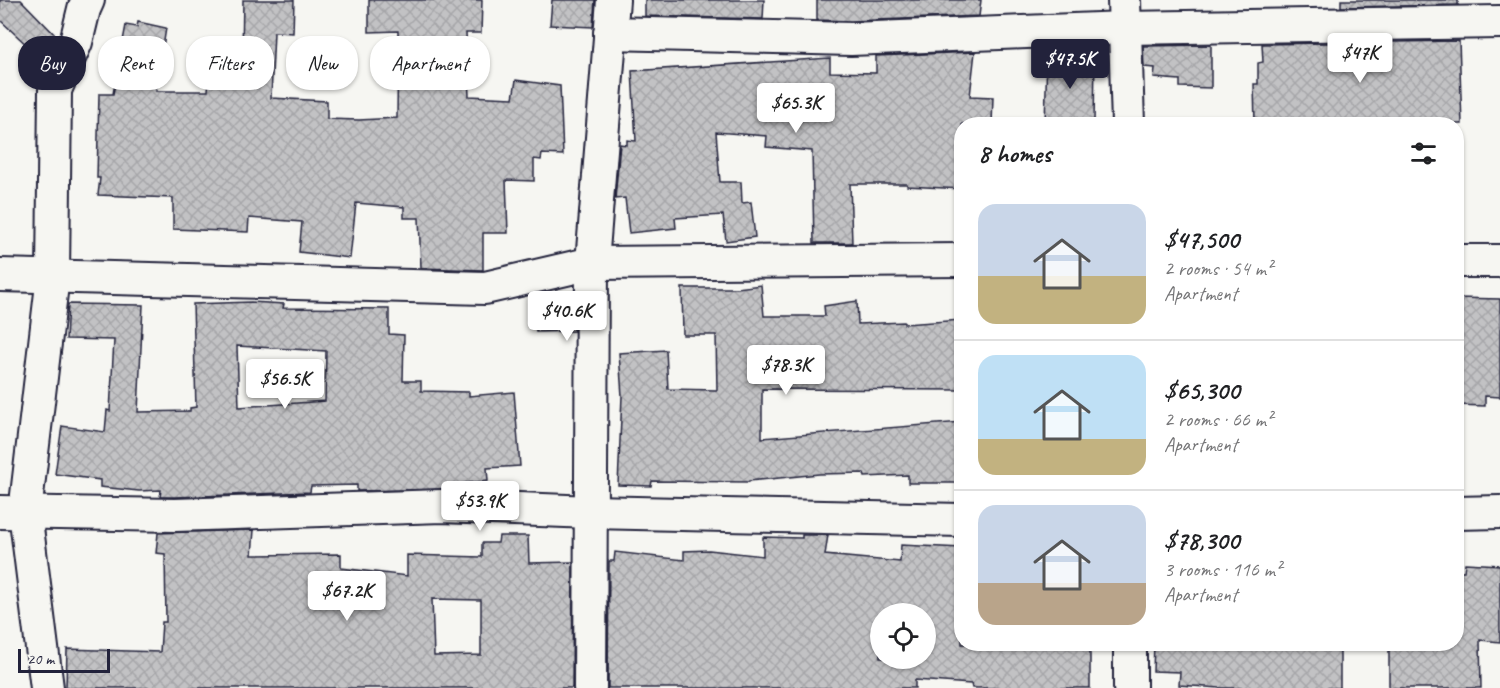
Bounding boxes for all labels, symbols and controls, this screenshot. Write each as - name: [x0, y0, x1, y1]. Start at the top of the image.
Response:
- pin: $47K: [1324, 33, 1396, 84]
- chip: Buy: [18, 36, 86, 90]
- chip: Rent: [98, 36, 174, 90]
- chip: Filters: [186, 36, 274, 90]
- chip: New: [286, 36, 358, 90]
- chip: Apartment: [370, 36, 490, 90]
- pin: $47.5K: [1021, 39, 1119, 90]
- text: $47K: [1341, 40, 1379, 65]
- text: $47.5K: [1045, 46, 1095, 71]
- pin: $65.3K: [747, 83, 845, 134]
- text: $65.3K: [771, 90, 821, 115]
- text: 8 homes: [978, 137, 1051, 170]
- icon: filters: [1407, 137, 1440, 170]
- text: $47,500: [1164, 223, 1239, 256]
- icon: home: [1026, 228, 1098, 300]
- text: 2 rooms · 54 m²: [1164, 256, 1272, 281]
- text: Apartment: [1164, 281, 1237, 306]
- pin: $40.6K: [518, 291, 616, 342]
- text: $40.6K: [542, 298, 592, 323]
- pin: $78.3K: [737, 345, 835, 396]
- text: $78.3K: [761, 352, 811, 377]
- pin: $56.5K: [236, 359, 334, 410]
- text: $56.5K: [260, 366, 310, 391]
- text: $65,300: [1164, 374, 1239, 407]
- icon: home: [1026, 379, 1098, 451]
- text: 2 rooms · 66 m²: [1164, 407, 1272, 432]
- text: Apartment: [1164, 432, 1237, 457]
- pin: $53.9K: [431, 481, 529, 532]
- text: $53.9K: [455, 488, 505, 513]
- text: $78,300: [1164, 524, 1239, 557]
- icon: home: [1026, 529, 1098, 601]
- text: 3 rooms · 116 m²: [1164, 557, 1281, 582]
- pin: $67.2K: [298, 571, 396, 622]
- text: $67.2K: [322, 578, 372, 603]
- text: Apartment: [1164, 582, 1237, 607]
- map controls: [870, 603, 936, 669]
- button: locate: [870, 603, 936, 669]
- scale bar: [18, 646, 110, 674]
- text: 20 m: [27, 649, 54, 669]

